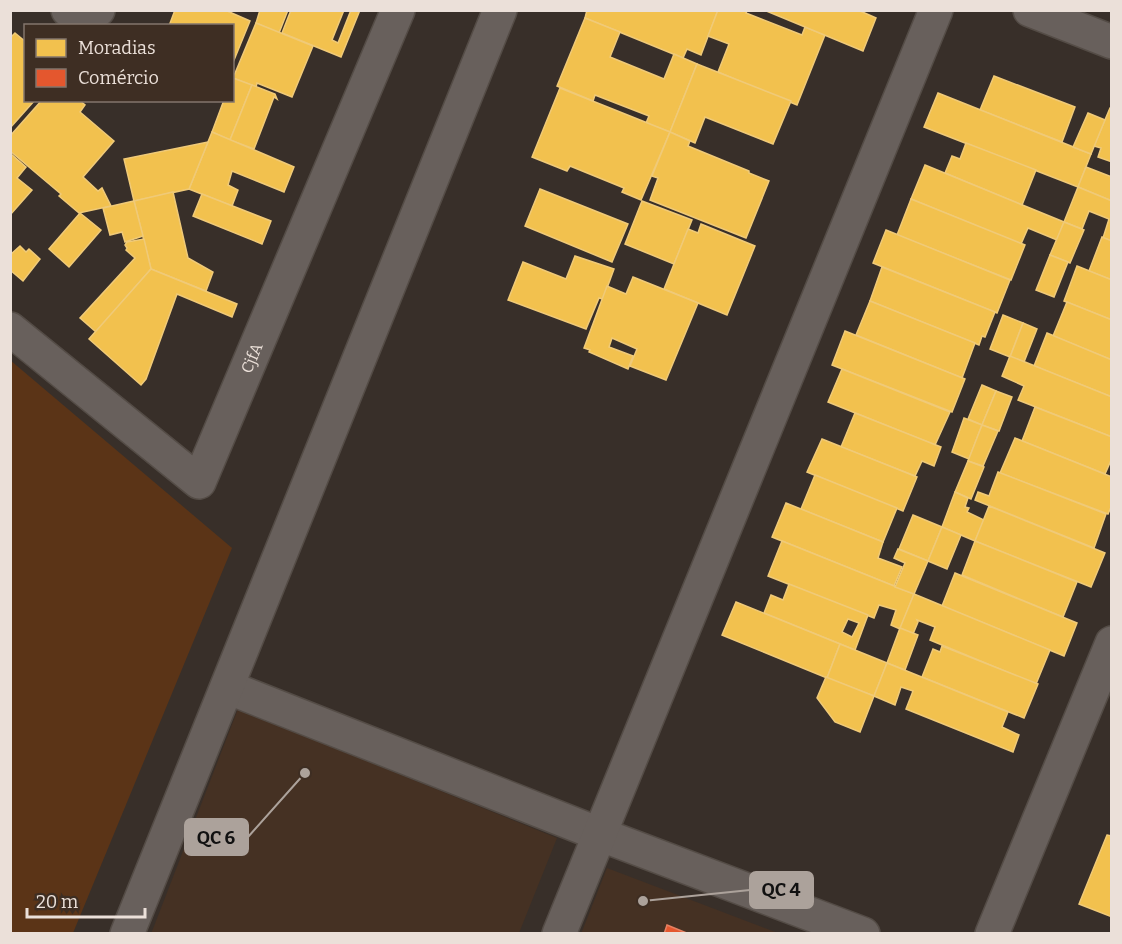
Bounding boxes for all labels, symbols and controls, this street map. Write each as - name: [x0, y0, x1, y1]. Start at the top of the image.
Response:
- legend: [24, 24, 234, 102]
- text: Moradias: [78, 37, 156, 59]
- text: Comércio: [78, 67, 159, 89]
- street label: CjfA: [237, 339, 266, 376]
- callout: QC 6: [185, 819, 248, 855]
- text: QC 6: [197, 827, 236, 849]
- callout: QC 4: [750, 872, 813, 908]
- text: QC 4: [762, 879, 800, 901]
- scale bar: [27, 881, 146, 919]
- text: 20 m: [36, 891, 78, 913]

